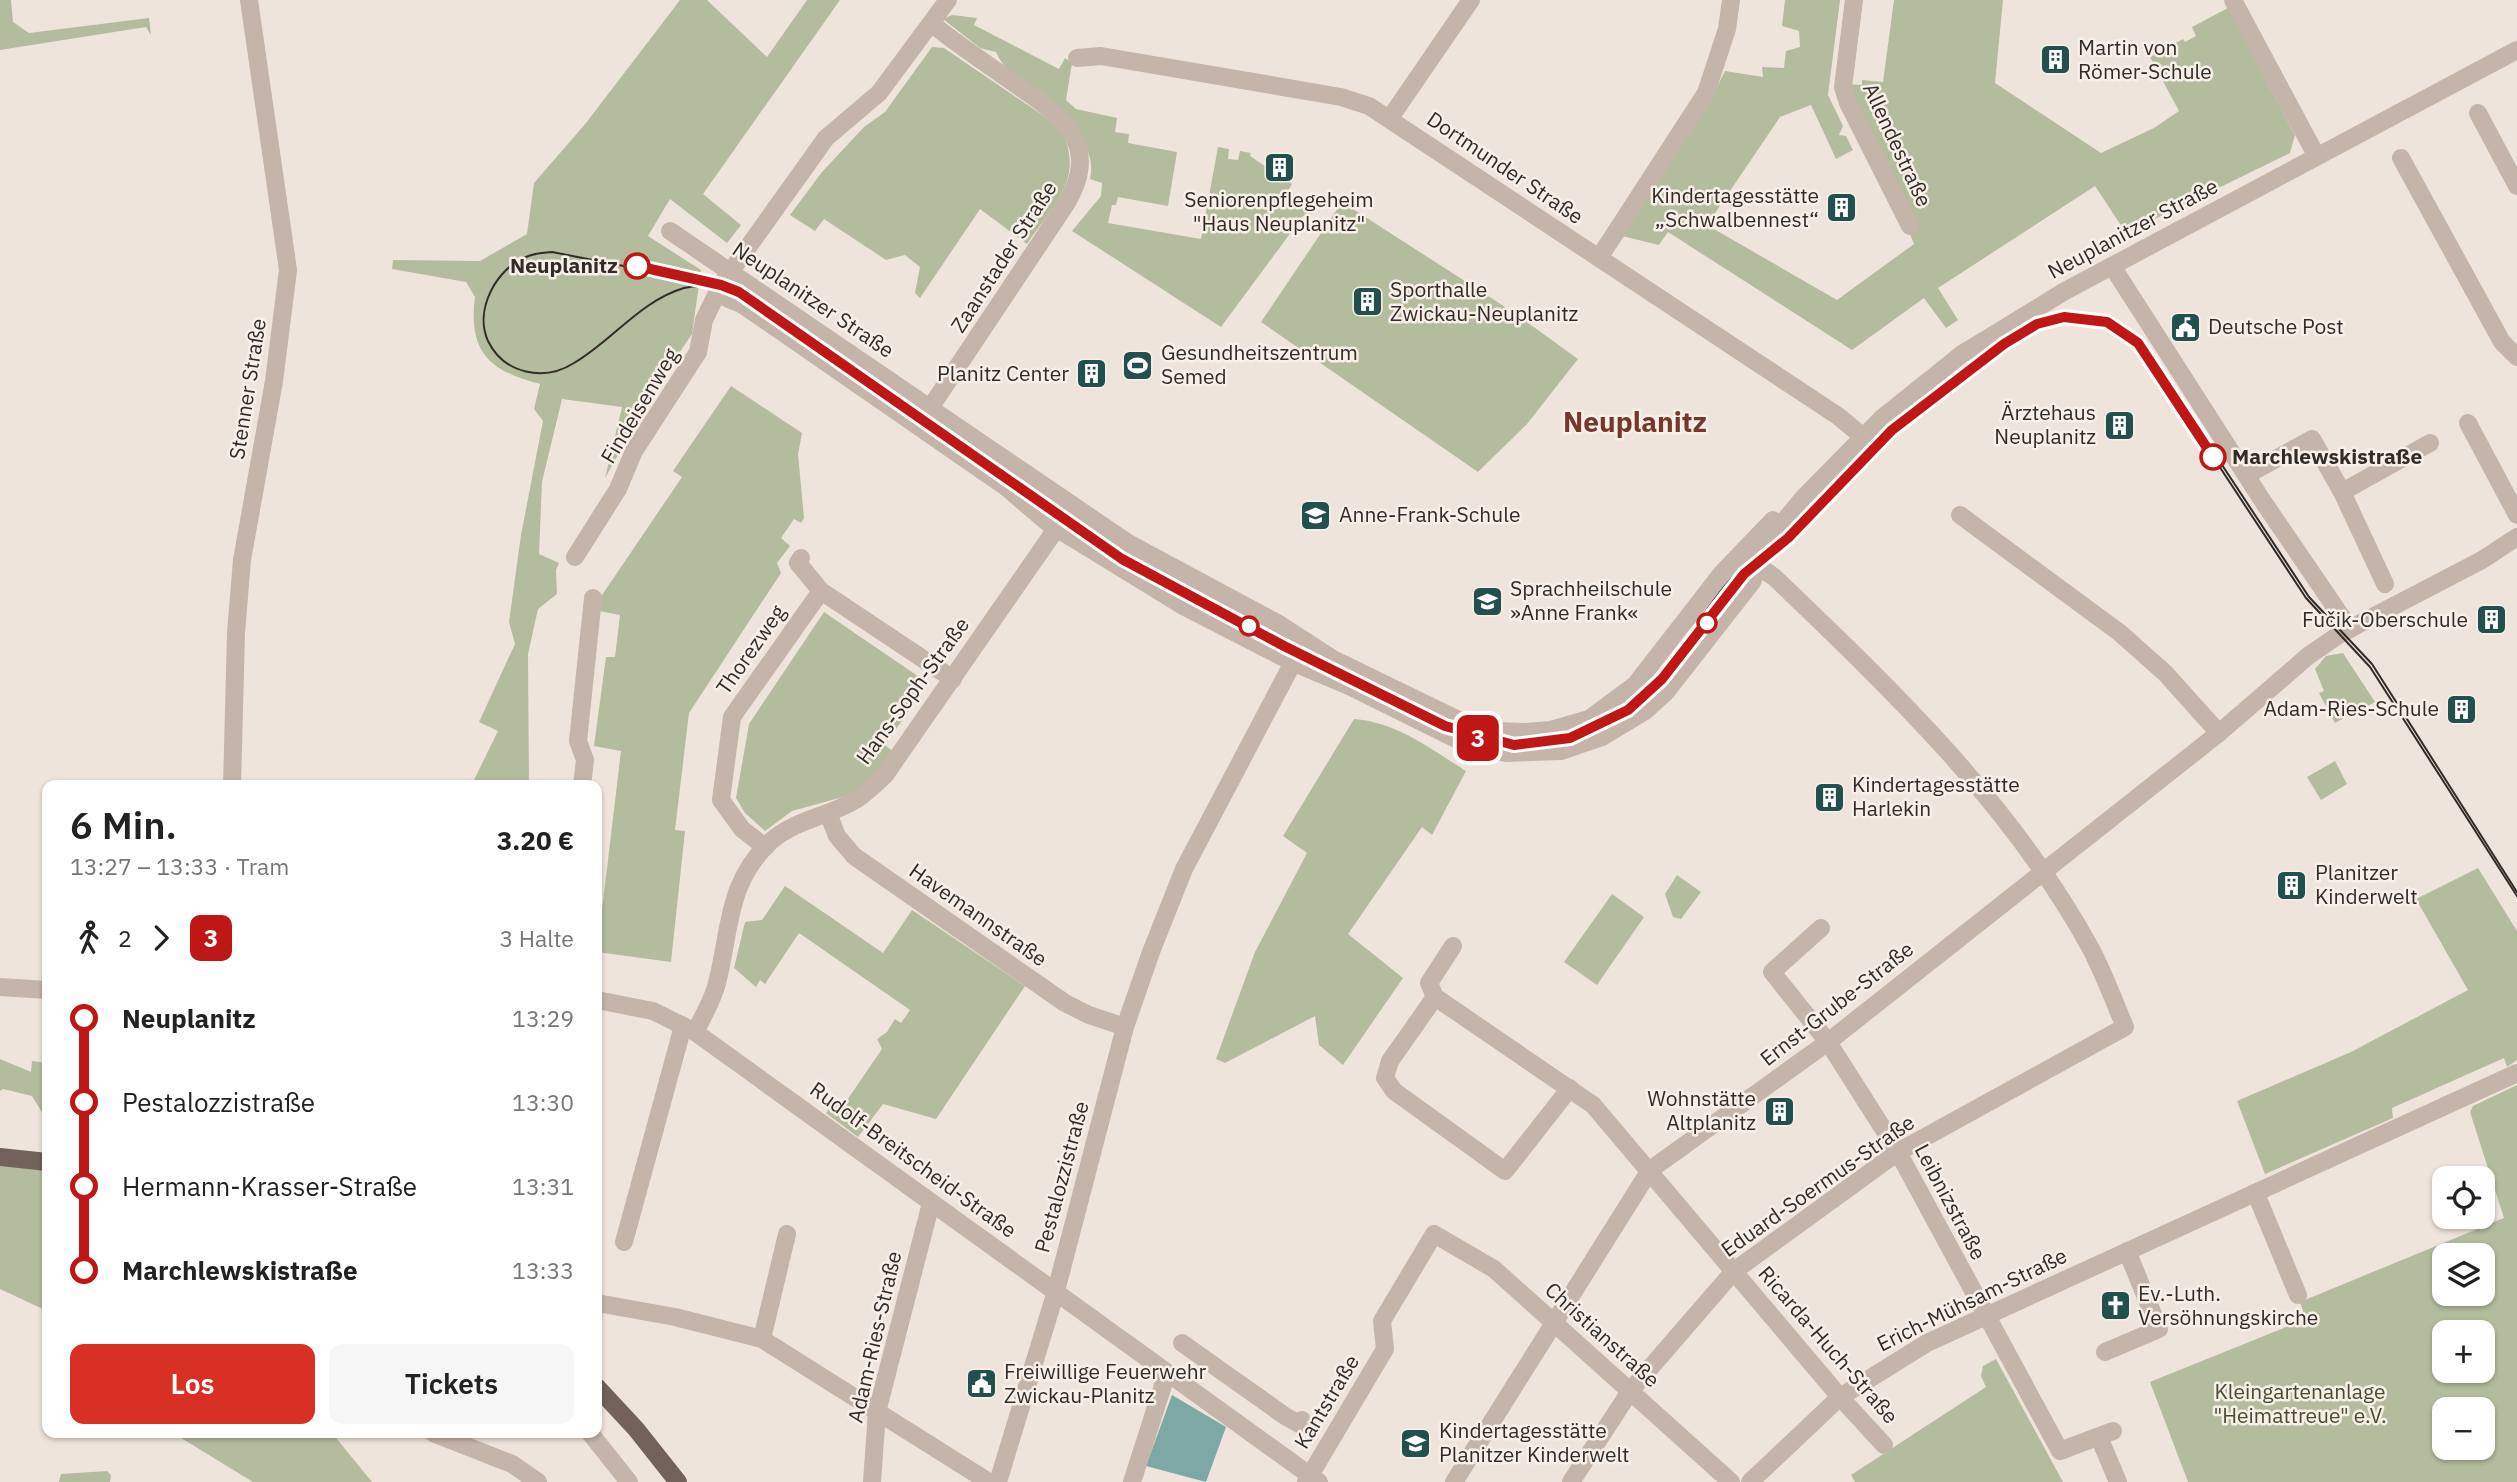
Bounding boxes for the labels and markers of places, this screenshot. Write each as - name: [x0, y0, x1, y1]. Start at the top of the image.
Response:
- place label: Martin von Römer-Schule: [2078, 33, 2212, 85]
- building icon: Martin von Römer-Schule: [2038, 43, 2072, 77]
- building icon: Seniorenpflegeheim "Haus Neuplanitz": [1262, 151, 1296, 185]
- place label: Kindertagesstätte „Schwalbennest“: [1651, 181, 1819, 233]
- place label: Seniorenpflegeheim "Haus Neuplanitz": [1184, 185, 1374, 237]
- building icon: Kindertagesstätte „Schwalbennest“: [1825, 191, 1859, 225]
- place label: Neuplanitz: [510, 251, 618, 279]
- marker: Neuplanitz: [624, 253, 650, 279]
- place label: Sporthalle Zwickau-Neuplanitz: [1390, 275, 1579, 327]
- building icon: Sporthalle Zwickau-Neuplanitz: [1350, 285, 1384, 319]
- public building icon: Deutsche Post: [2168, 310, 2202, 344]
- place label: Deutsche Post: [2208, 312, 2344, 340]
- place label: Gesundheitszentrum Semed: [1161, 338, 1358, 390]
- sports icon: Gesundheitszentrum Semed: [1121, 348, 1155, 382]
- building icon: Planitz Center: [1075, 357, 1109, 391]
- place label: Planitz Center: [937, 359, 1069, 387]
- place label: Ärztehaus Neuplanitz: [1994, 398, 2096, 450]
- building icon: Ärztehaus Neuplanitz: [2102, 408, 2136, 442]
- place label: Marchlewskistraße: [2232, 442, 2422, 470]
- marker: Marchlewskistraße: [2200, 444, 2226, 470]
- school or university icon: Anne-Frank-Schule: [1299, 498, 1333, 532]
- place label: Anne-Frank-Schule: [1339, 500, 1520, 528]
- place label: Sprachheilschule »Anne Frank«: [1510, 574, 1672, 626]
- school or university icon: Sprachheilschule »Anne Frank«: [1470, 584, 1504, 618]
- building icon: Fučik-Oberschule: [2474, 603, 2508, 637]
- place label: Fučik-Oberschule: [2302, 605, 2468, 633]
- unlabelled marker: [1697, 613, 1717, 633]
- unlabelled marker: [1239, 616, 1259, 636]
- building icon: Adam-Ries-Schule: [2445, 692, 2479, 726]
- place label: Adam-Ries-Schule: [2263, 694, 2439, 722]
- place label: Kindertagesstätte Harlekin: [1852, 770, 2020, 822]
- building icon: Kindertagesstätte Harlekin: [1812, 780, 1846, 814]
- place label: Planitzer Kinderwelt: [2315, 858, 2418, 910]
- building icon: Planitzer Kinderwelt: [2275, 868, 2309, 902]
- place label: Wohnstätte Altplanitz: [1647, 1084, 1756, 1136]
- building icon: Wohnstätte Altplanitz: [1762, 1094, 1796, 1128]
- place label: Ev.-Luth. Versöhnungskirche: [2138, 1279, 2318, 1331]
- church icon: Ev.-Luth. Versöhnungskirche: [2098, 1289, 2132, 1323]
- place label: Freiwillige Feuerwehr Zwickau-Planitz: [1004, 1357, 1207, 1409]
- public building icon: Freiwillige Feuerwehr Zwickau-Planitz: [964, 1367, 998, 1401]
- place label: Kindertagesstätte Planitzer Kinderwelt: [1439, 1416, 1629, 1468]
- school or university icon: Kindertagesstätte Planitzer Kinderwelt: [1399, 1426, 1433, 1460]

